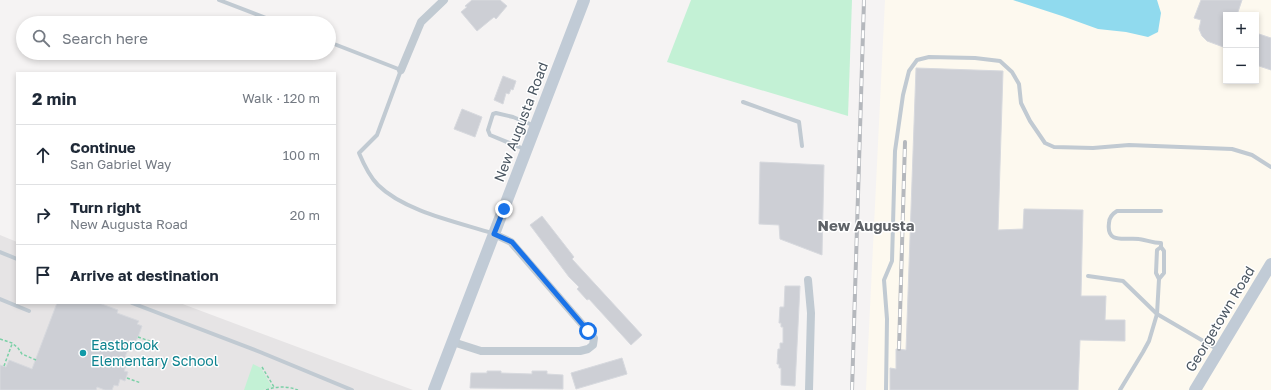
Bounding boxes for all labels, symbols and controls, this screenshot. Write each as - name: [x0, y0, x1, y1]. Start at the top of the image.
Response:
- map controls: [1223, 12, 1259, 84]
- button: +: [1223, 12, 1259, 48]
- search box: [16, 16, 336, 60]
- icon: search: [30, 27, 52, 49]
- text: Search here: [62, 29, 148, 47]
- button: −: [1223, 48, 1259, 84]
- street label: New Augusta Road: [490, 60, 551, 184]
- text: 2 min: [32, 88, 76, 109]
- text: Walk · 120 m: [242, 90, 320, 106]
- text: Continue: [70, 138, 136, 156]
- icon: ahead: [32, 144, 54, 166]
- text: 100 m: [283, 147, 320, 163]
- text: San Gabriel Way: [70, 156, 171, 172]
- text: Turn right: [70, 198, 141, 216]
- route end: [495, 200, 513, 218]
- icon: right: [32, 204, 54, 226]
- text: 20 m: [290, 207, 320, 223]
- text: New Augusta Road: [70, 216, 188, 232]
- district label: New Augusta: [818, 216, 915, 234]
- street label: Georgetown Road: [1181, 263, 1258, 375]
- icon: arrive: [32, 264, 54, 286]
- text: Arrive at destination: [70, 266, 219, 284]
- route start: [579, 322, 597, 340]
- place label: Eastbrook Elementary School: [91, 336, 218, 369]
- marker: Eastbrook Elementary School: [78, 348, 88, 358]

